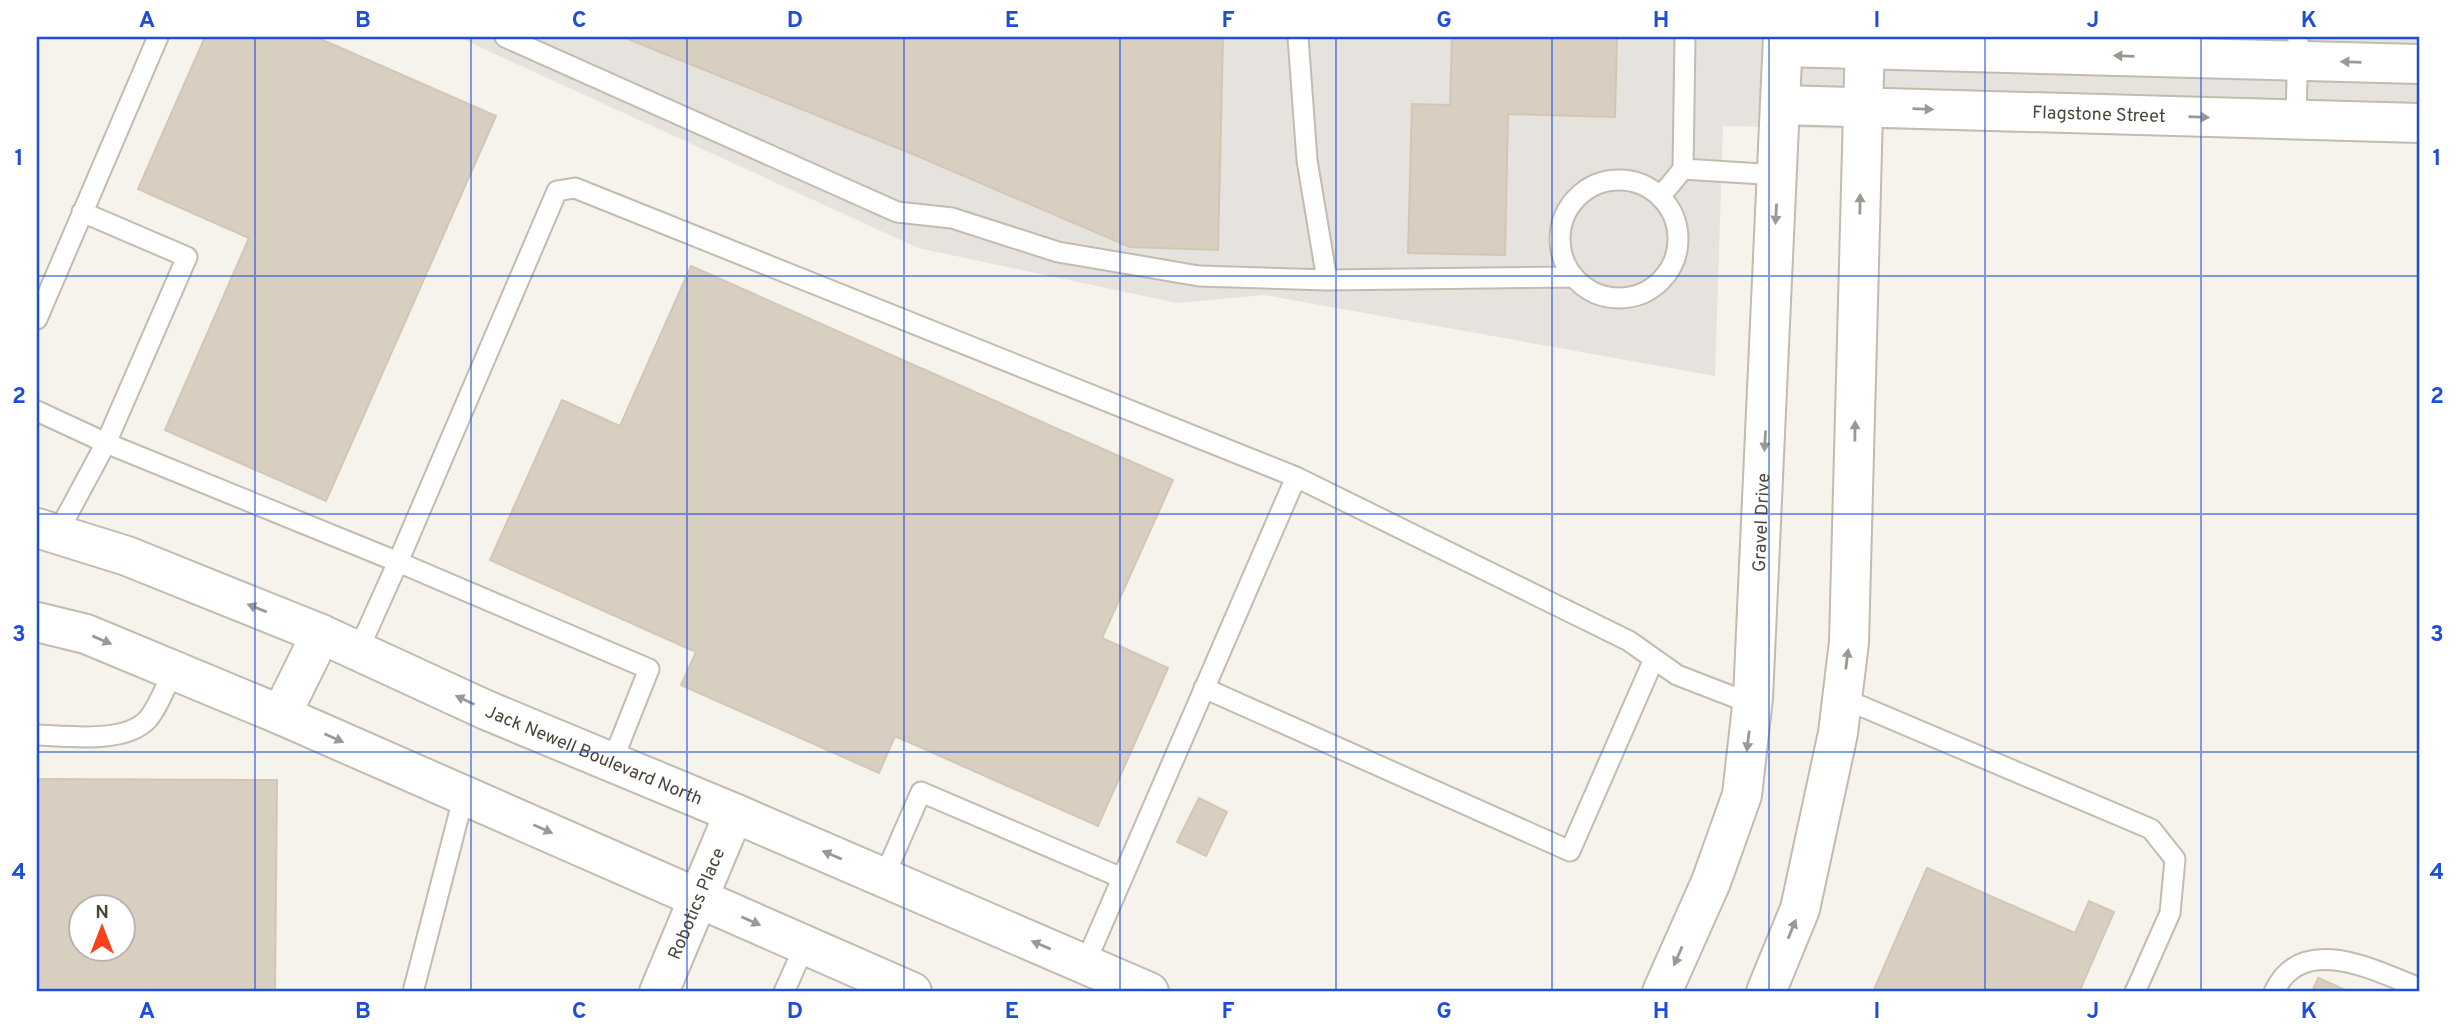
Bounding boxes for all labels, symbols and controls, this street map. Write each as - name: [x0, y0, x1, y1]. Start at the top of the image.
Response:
- text: A: [139, 7, 155, 36]
- text: B: [355, 7, 371, 36]
- text: C: [572, 7, 586, 36]
- text: D: [787, 7, 803, 36]
- text: E: [1005, 7, 1019, 36]
- text: F: [1221, 7, 1235, 36]
- text: G: [1436, 7, 1452, 36]
- text: H: [1653, 7, 1669, 36]
- text: I: [1874, 7, 1880, 36]
- text: J: [2087, 7, 2099, 36]
- text: K: [2301, 7, 2317, 36]
- one-way arrow: [2112, 50, 2134, 62]
- one-way arrow: [2340, 57, 2362, 68]
- street label: Flagstone Street: [2032, 102, 2166, 129]
- one-way arrow: [1912, 103, 1934, 114]
- one-way arrow: [2188, 111, 2210, 123]
- text: 1: [14, 145, 24, 174]
- text: 1: [2432, 145, 2442, 174]
- one-way arrow: [1855, 193, 1866, 215]
- one-way arrow: [1770, 203, 1781, 225]
- text: 2: [12, 383, 26, 412]
- text: 2: [2430, 383, 2444, 412]
- one-way arrow: [1849, 420, 1860, 442]
- one-way arrow: [1760, 430, 1771, 452]
- street label: Gravel Drive: [1749, 473, 1776, 573]
- one-way arrow: [246, 603, 267, 614]
- text: 3: [12, 621, 26, 650]
- text: 3: [2430, 621, 2444, 650]
- one-way arrow: [92, 635, 113, 646]
- one-way arrow: [1842, 648, 1853, 670]
- one-way arrow: [455, 694, 475, 706]
- street label: Jack Newell Boulevard North: [481, 701, 706, 812]
- one-way arrow: [1742, 730, 1753, 752]
- one-way arrow: [324, 733, 345, 744]
- one-way arrow: [533, 824, 554, 835]
- street label: Robotics Place: [664, 845, 731, 963]
- one-way arrow: [822, 849, 843, 860]
- text: 4: [12, 859, 26, 888]
- text: 4: [2430, 859, 2444, 888]
- north arrow: [66, 892, 136, 962]
- text: N: [95, 901, 109, 925]
- one-way arrow: [741, 915, 761, 927]
- one-way arrow: [1786, 918, 1797, 939]
- one-way arrow: [1030, 940, 1051, 951]
- one-way arrow: [1672, 946, 1684, 966]
- text: A: [139, 998, 155, 1027]
- text: B: [355, 998, 371, 1027]
- text: C: [572, 998, 586, 1027]
- text: D: [787, 998, 803, 1027]
- text: E: [1005, 998, 1019, 1027]
- text: F: [1221, 998, 1235, 1027]
- text: G: [1436, 998, 1452, 1027]
- text: H: [1653, 998, 1669, 1027]
- text: I: [1874, 998, 1880, 1027]
- text: J: [2087, 998, 2099, 1027]
- text: K: [2301, 998, 2317, 1027]

